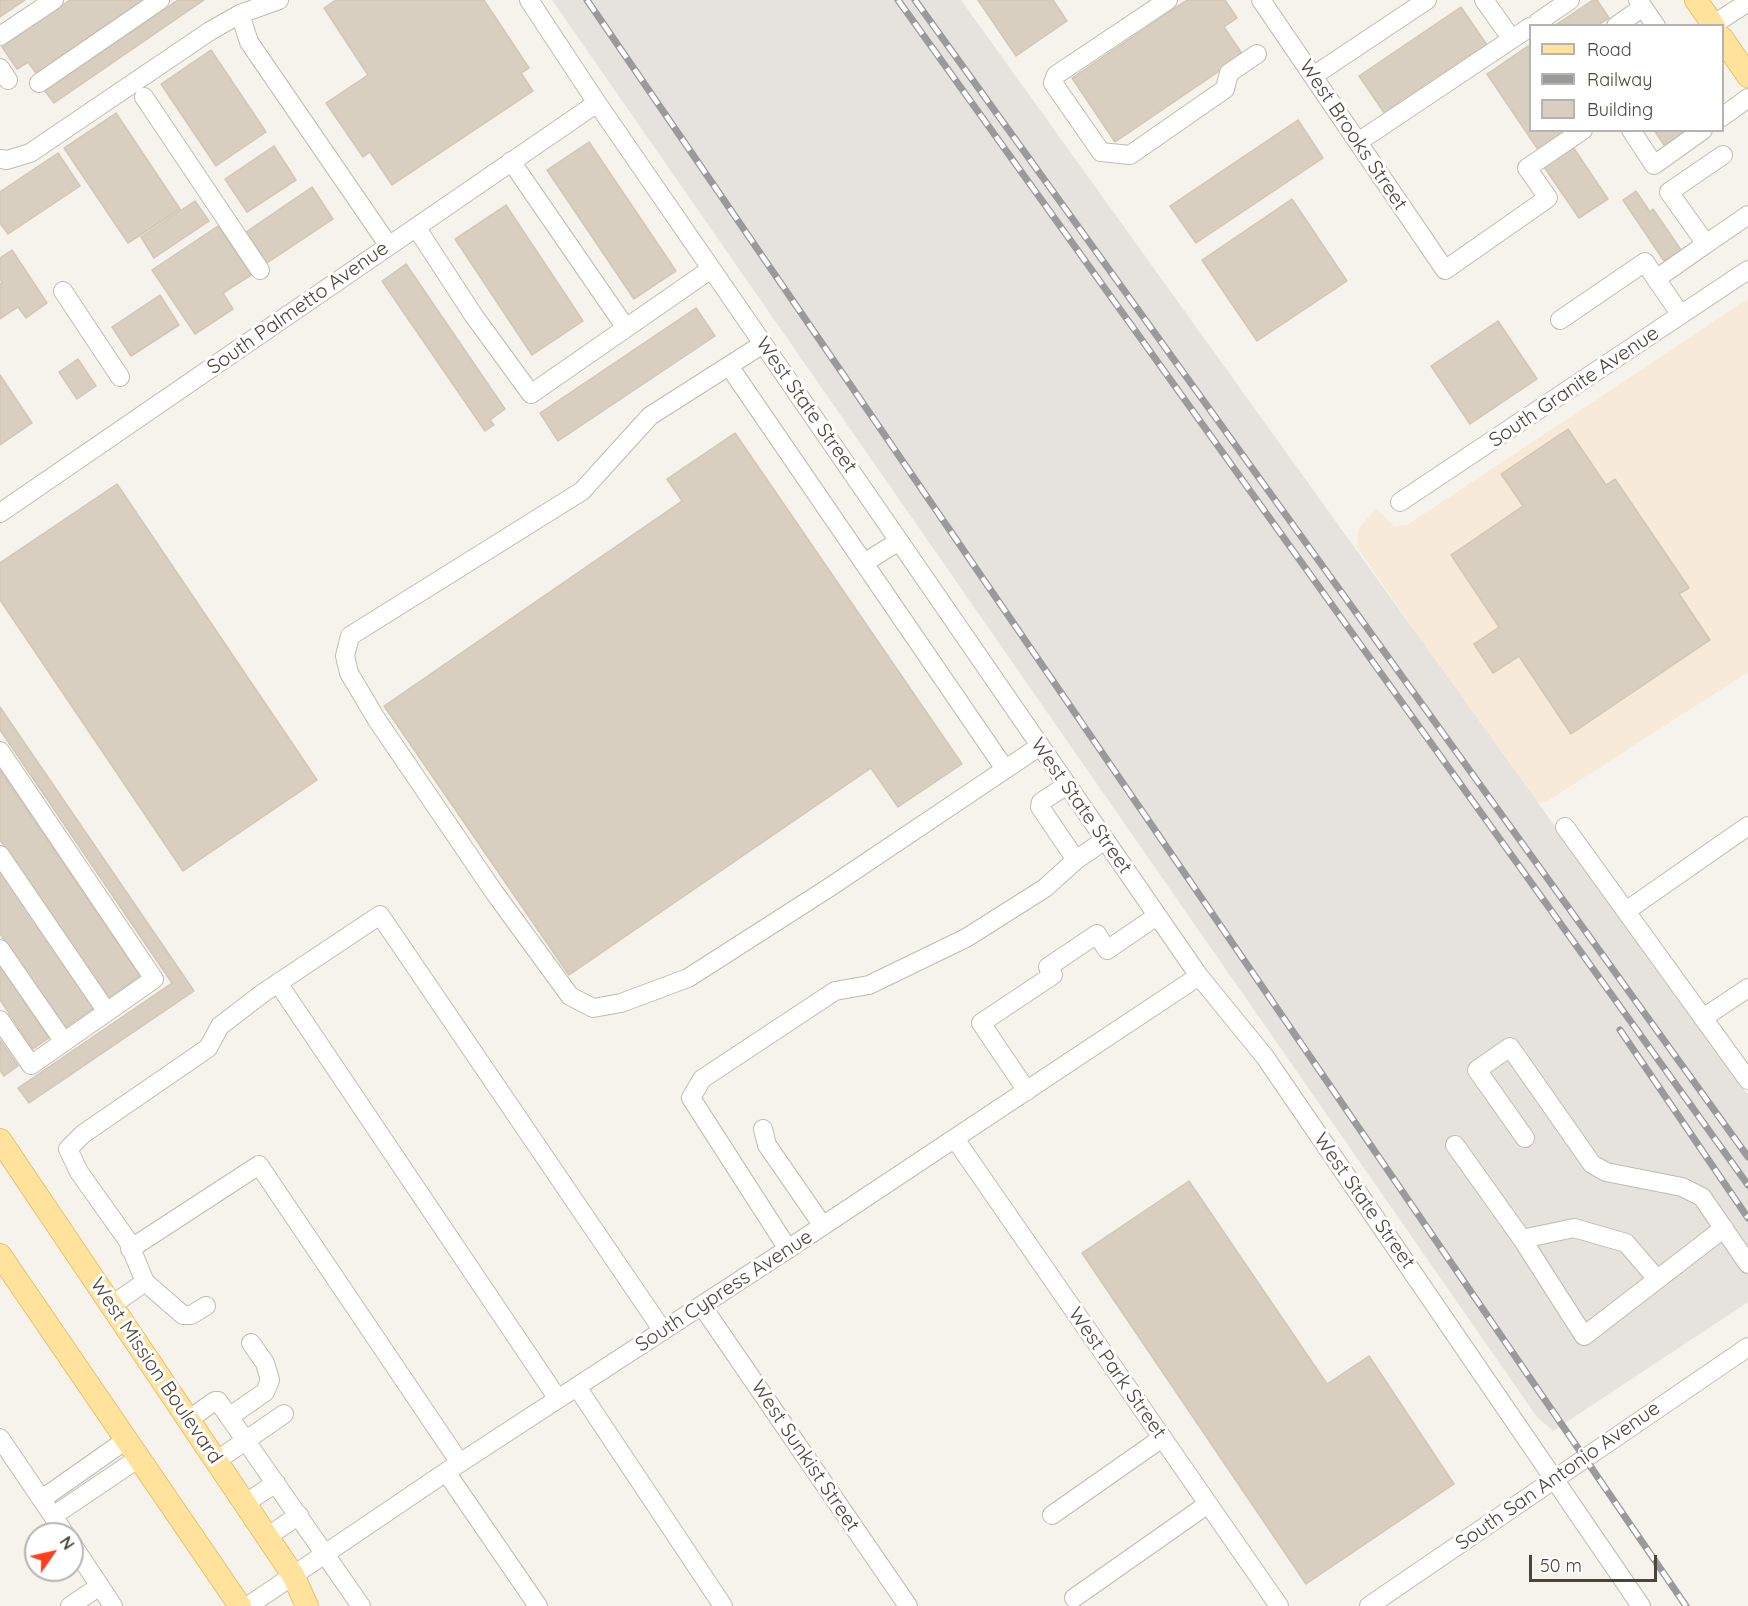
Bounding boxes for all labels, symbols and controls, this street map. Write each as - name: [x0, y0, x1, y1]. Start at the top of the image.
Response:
- legend: [1529, 24, 1724, 132]
- text: Road: [1587, 38, 1632, 61]
- street label: West Brooks Street: [1294, 55, 1412, 215]
- text: Railway: [1587, 68, 1653, 91]
- text: Building: [1587, 98, 1653, 121]
- street label: South Palmetto Avenue: [203, 236, 393, 380]
- street label: South Granite Avenue: [1485, 321, 1663, 453]
- street label: West State Street: [750, 333, 862, 477]
- street label: West State Street: [1025, 734, 1137, 878]
- street label: West State Street: [1308, 1129, 1420, 1273]
- street label: South Cypress Avenue: [631, 1225, 817, 1357]
- street label: West Mission Boulevard: [85, 1274, 227, 1468]
- street label: West Park Street: [1063, 1303, 1171, 1443]
- street label: West Sunkist Street: [745, 1376, 865, 1536]
- street label: South San Antonio Avenue: [1451, 1396, 1665, 1556]
- north arrow: [24, 1522, 84, 1582]
- text: N: [56, 1533, 79, 1554]
- scale bar: [1532, 1543, 1660, 1581]
- text: 50 m: [1540, 1554, 1582, 1577]

